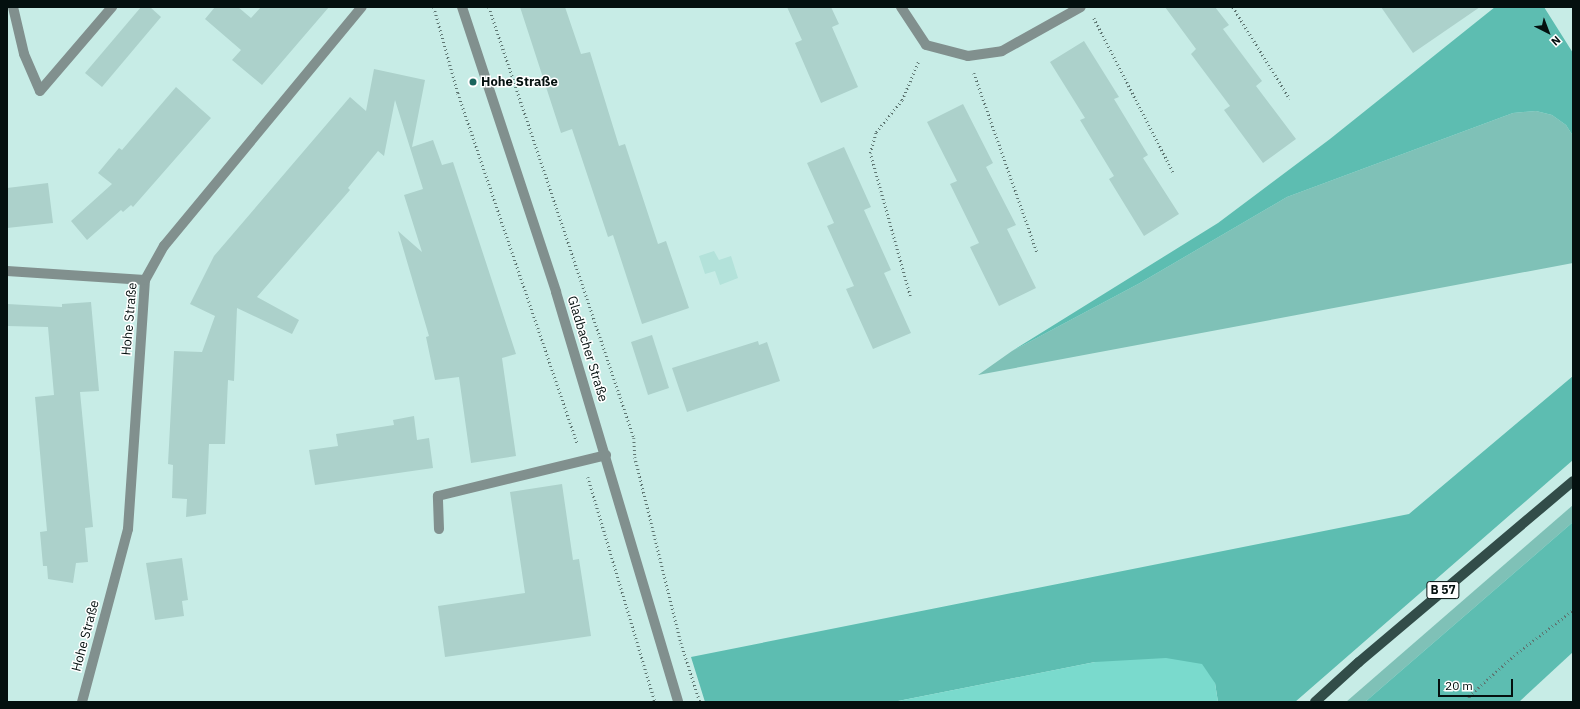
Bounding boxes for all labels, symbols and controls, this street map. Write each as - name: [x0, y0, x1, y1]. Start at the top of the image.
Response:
- north arrow: [1528, 12, 1568, 52]
- text: N: [1548, 33, 1564, 49]
- place label: Hohe Straße: [481, 74, 558, 90]
- marker: Hohe Straße: [468, 77, 478, 87]
- street label: Hohe Straße: [119, 282, 141, 356]
- street label: Gladbacher Straße: [564, 294, 610, 404]
- road number: B 57: [1426, 580, 1460, 600]
- street label: Hohe Straße: [69, 599, 103, 673]
- scale bar: [1440, 671, 1515, 697]
- text: 20 m: [1445, 678, 1473, 693]

